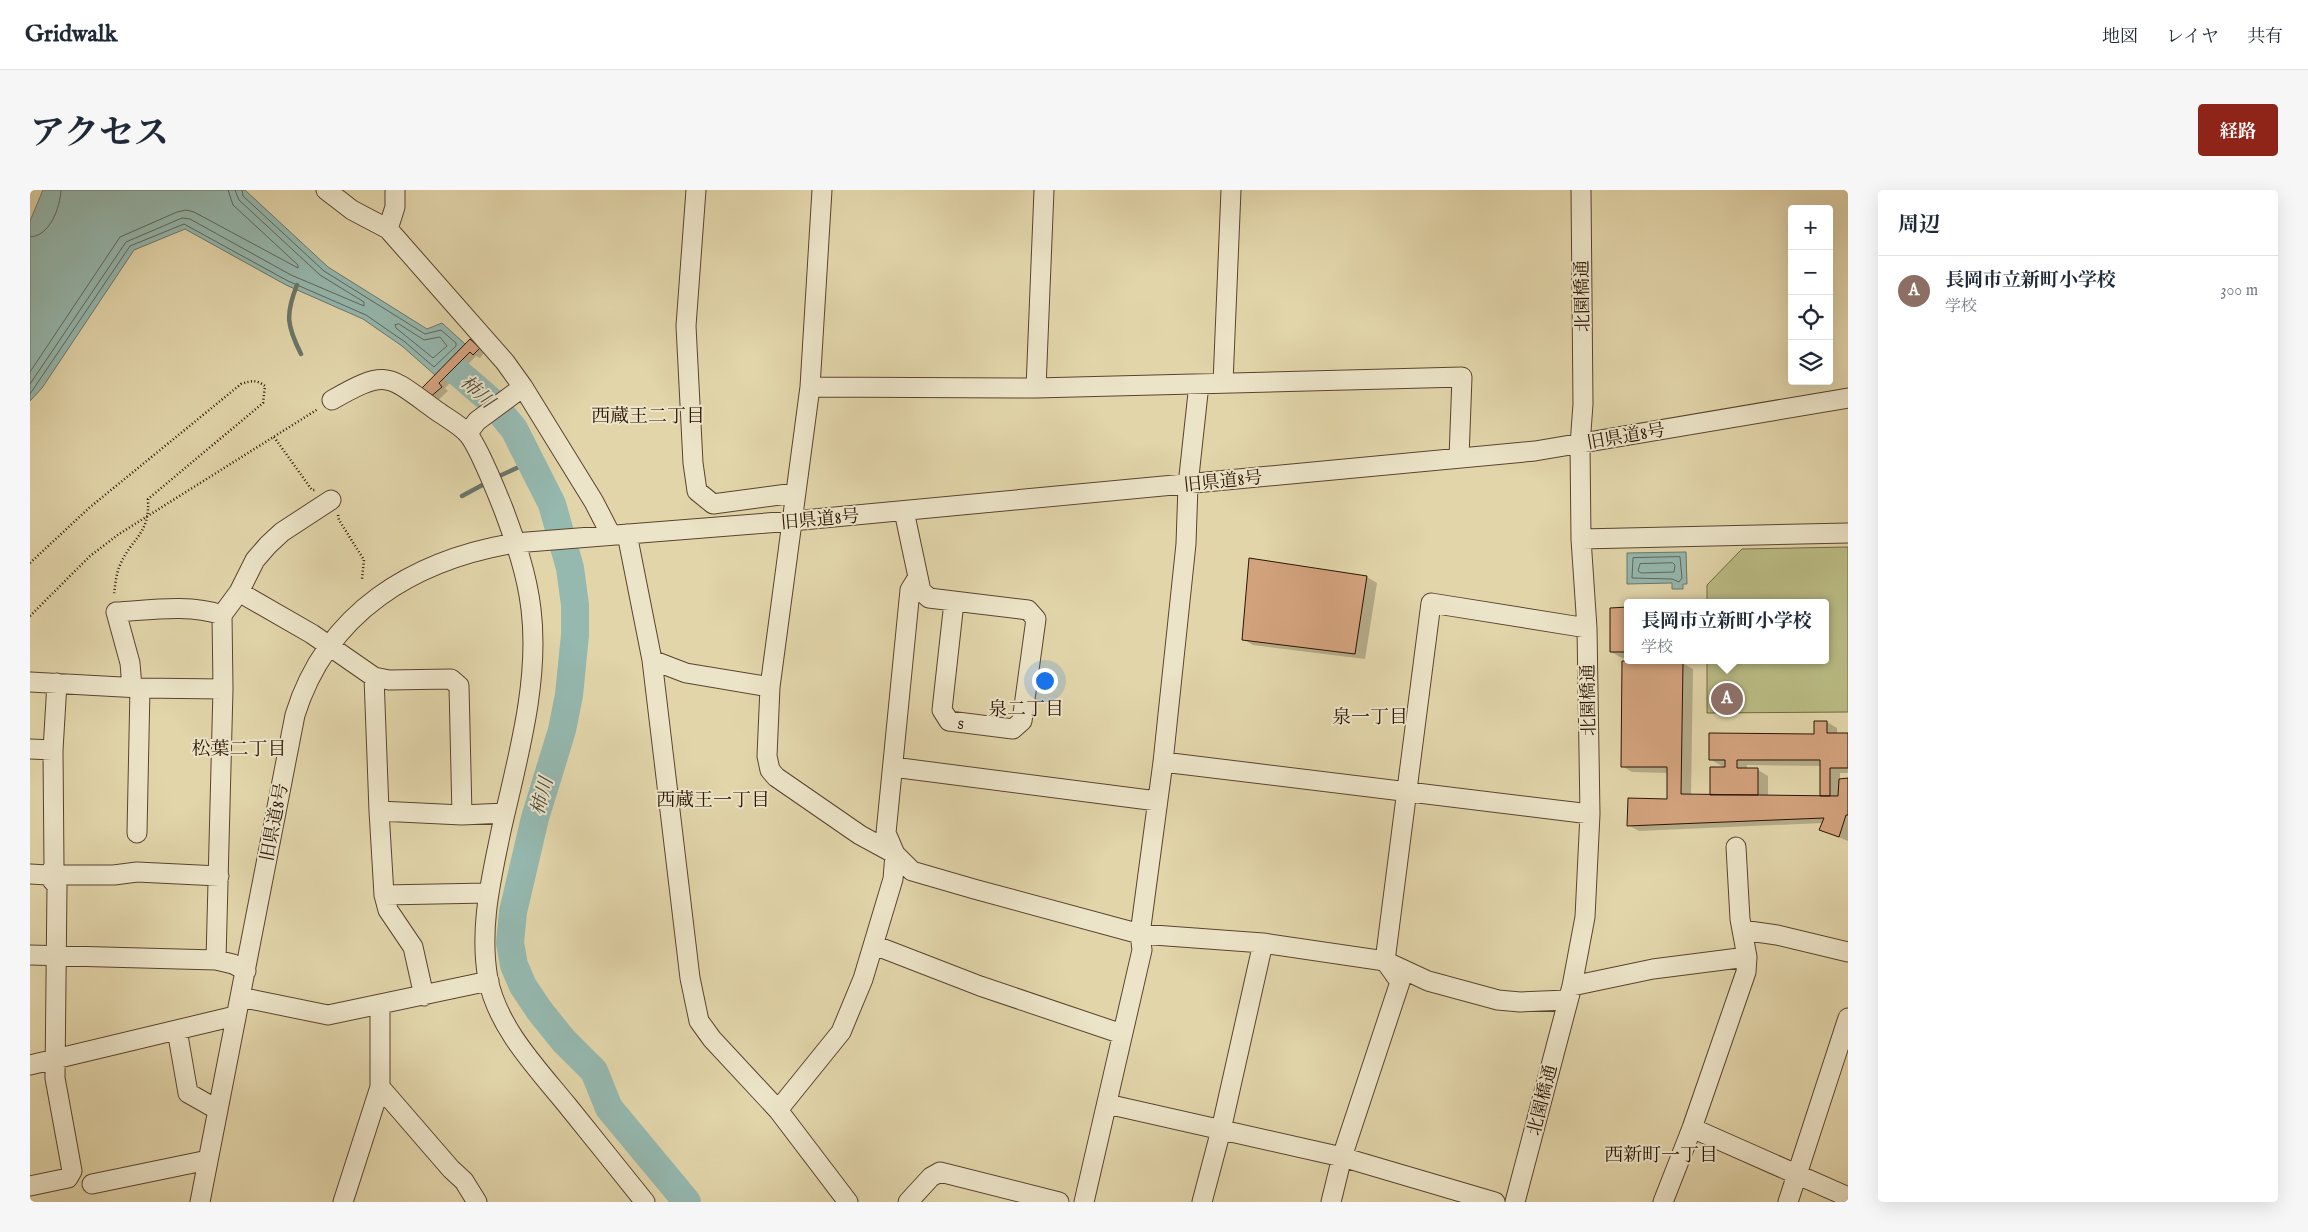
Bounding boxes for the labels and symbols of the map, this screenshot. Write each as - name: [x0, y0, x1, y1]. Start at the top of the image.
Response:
- street label: 北園橋通: [1571, 260, 1596, 332]
- water label: 柿川: [455, 371, 500, 416]
- district label: 西蔵王二丁目: [591, 405, 705, 429]
- street label: 旧県道8号: [1585, 419, 1667, 456]
- street label: 旧県道8号: [1183, 467, 1264, 498]
- street label: 旧県道8号: [780, 506, 861, 535]
- street label: 北園橋通: [1577, 664, 1602, 736]
- your location: [1032, 668, 1058, 694]
- pin: A: [1711, 680, 1743, 718]
- district label: 泉二丁目: [988, 698, 1064, 722]
- district label: 泉一丁目: [1332, 706, 1408, 730]
- street label: s: [956, 713, 966, 736]
- district label: 松葉二丁目: [191, 738, 287, 762]
- water label: 柿川: [526, 773, 560, 818]
- street label: 旧県道8号: [257, 781, 294, 863]
- district label: 西蔵王一丁目: [656, 789, 770, 813]
- street label: 北園橋通: [1524, 1063, 1563, 1138]
- district label: 西新町一丁目: [1604, 1144, 1718, 1168]

